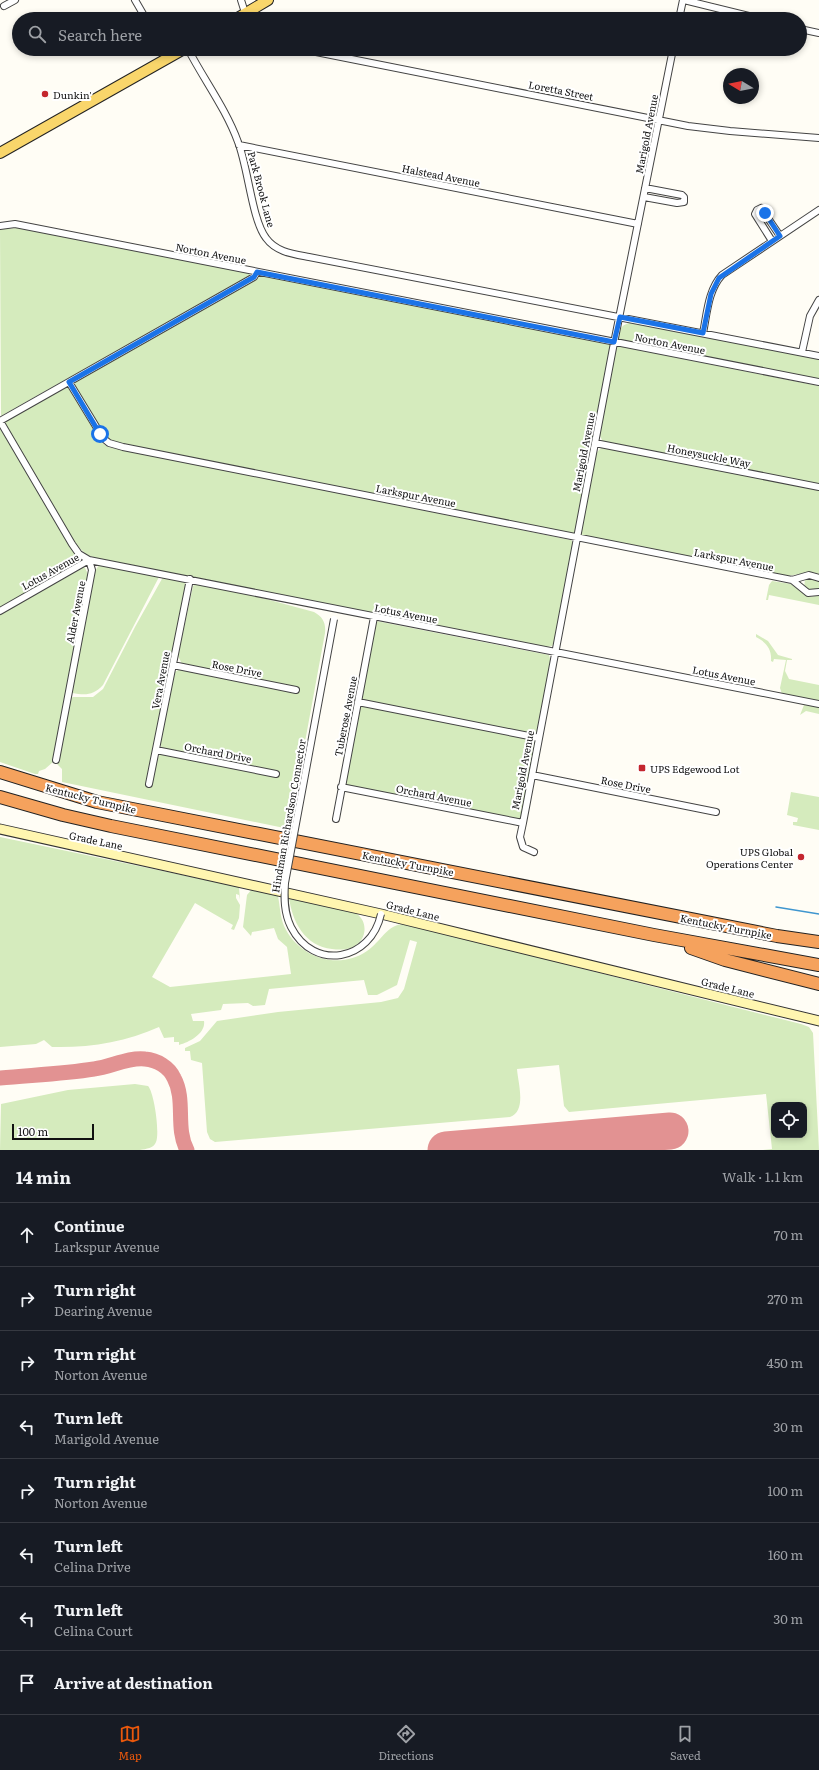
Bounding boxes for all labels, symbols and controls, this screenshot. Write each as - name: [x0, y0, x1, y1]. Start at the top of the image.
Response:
- search box: [12, 12, 807, 56]
- icon: search: [26, 23, 48, 45]
- text: Search here: [58, 23, 142, 46]
- north arrow: [723, 68, 759, 104]
- street label: Loretta Street: [527, 76, 595, 104]
- place label: Dunkin': [53, 87, 92, 102]
- marker: Dunkin': [40, 89, 50, 99]
- street label: Marigold Avenue: [631, 93, 661, 175]
- street label: Park Brook Lane: [245, 149, 279, 229]
- street label: Halstead Avenue: [401, 160, 481, 190]
- route end: [756, 204, 774, 222]
- street label: Norton Avenue: [174, 239, 248, 267]
- street label: Norton Avenue: [633, 329, 707, 357]
- street label: Marigold Avenue: [568, 411, 598, 493]
- route start: [91, 425, 109, 443]
- street label: Honeysuckle Way: [666, 440, 752, 470]
- street label: Larkspur Avenue: [375, 480, 457, 510]
- street label: Larkspur Avenue: [693, 544, 775, 574]
- street label: Lotus Avenue: [18, 549, 82, 593]
- street label: Alder Avenue: [62, 579, 88, 645]
- street label: Lotus Avenue: [373, 600, 439, 626]
- street label: Vera Avenue: [147, 650, 173, 710]
- street label: Rose Drive: [211, 656, 263, 680]
- street label: Lotus Avenue: [691, 662, 757, 688]
- street label: Tuberose Avenue: [330, 674, 360, 758]
- street label: Marigold Avenue: [507, 729, 537, 811]
- street label: Orchard Drive: [183, 738, 253, 766]
- street label: Hindman Richardson Connector: [267, 738, 309, 894]
- place label: UPS Edgewood Lot: [650, 761, 739, 776]
- marker: UPS Edgewood Lot: [637, 763, 647, 773]
- street label: Rose Drive: [600, 772, 652, 796]
- street label: Kentucky Turnpike: [44, 779, 138, 817]
- street label: Orchard Avenue: [395, 780, 473, 810]
- street label: Grade Lane: [68, 827, 124, 853]
- place label: UPS Global Operations Center: [706, 844, 794, 871]
- street label: Kentucky Turnpike: [361, 847, 455, 879]
- marker: UPS Global Operations Center: [796, 852, 806, 862]
- street label: Grade Lane: [385, 896, 441, 924]
- street label: Kentucky Turnpike: [679, 910, 773, 942]
- street label: Grade Lane: [700, 973, 756, 1001]
- map controls: [771, 1102, 807, 1138]
- button: locate: [771, 1102, 807, 1138]
- scale bar: [12, 1122, 94, 1141]
- text: 100 m: [18, 1123, 48, 1139]
- text: 14 min: [16, 1164, 71, 1189]
- text: Walk · 1.1 km: [722, 1167, 803, 1186]
- text: Continue: [54, 1214, 124, 1237]
- icon: ahead: [16, 1224, 38, 1246]
- text: 70 m: [774, 1225, 803, 1244]
- text: Larkspur Avenue: [54, 1237, 159, 1256]
- text: Turn right: [54, 1278, 136, 1301]
- icon: right: [16, 1288, 38, 1310]
- text: 270 m: [767, 1289, 803, 1308]
- text: Dearing Avenue: [54, 1301, 152, 1320]
- text: Turn right: [54, 1342, 136, 1365]
- icon: right: [16, 1352, 38, 1374]
- text: 450 m: [767, 1353, 803, 1372]
- text: Norton Avenue: [54, 1365, 147, 1384]
- text: Turn left: [54, 1406, 123, 1429]
- icon: left: [16, 1416, 38, 1438]
- text: 30 m: [773, 1417, 803, 1436]
- text: Marigold Avenue: [54, 1429, 159, 1448]
- text: Turn right: [54, 1470, 136, 1493]
- icon: right: [16, 1480, 38, 1502]
- text: 100 m: [767, 1481, 803, 1500]
- text: Norton Avenue: [54, 1493, 147, 1512]
- text: Turn left: [54, 1534, 123, 1557]
- icon: left: [16, 1544, 38, 1566]
- text: 160 m: [768, 1545, 803, 1564]
- text: Celina Drive: [54, 1557, 131, 1576]
- text: Turn left: [54, 1598, 123, 1621]
- icon: left: [16, 1608, 38, 1630]
- text: 30 m: [773, 1609, 803, 1628]
- text: Celina Court: [54, 1621, 133, 1640]
- text: Arrive at destination: [54, 1671, 213, 1694]
- icon: arrive: [16, 1672, 38, 1694]
- tab: Map: [118, 1723, 142, 1763]
- tab: Directions: [378, 1723, 433, 1763]
- tab: Saved: [670, 1723, 701, 1763]

